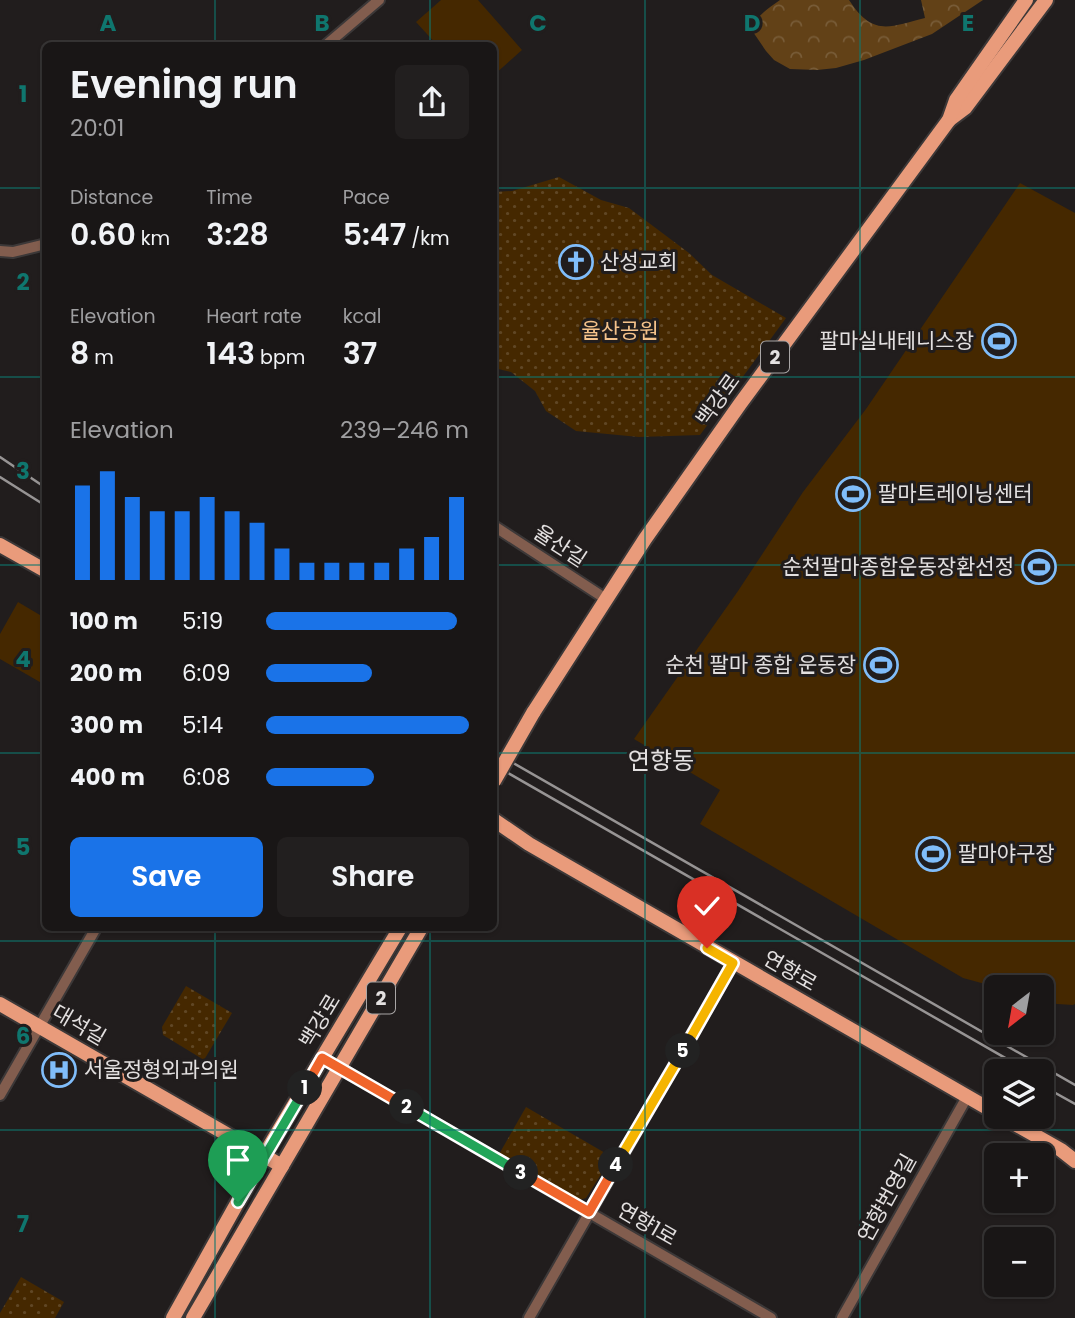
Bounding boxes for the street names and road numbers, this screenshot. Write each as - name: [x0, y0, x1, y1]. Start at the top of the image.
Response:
- road number: 2: [761, 342, 789, 372]
- street label: 백강로: [689, 368, 746, 432]
- street label: 율산길: [528, 518, 592, 574]
- street label: 연향로: [758, 944, 823, 998]
- road number: 2: [367, 982, 395, 1014]
- street label: 백강로: [292, 988, 347, 1053]
- street label: 대석길: [47, 998, 112, 1052]
- street label: 연향번영길: [850, 1148, 923, 1247]
- street label: 연향1로: [612, 1195, 683, 1252]

